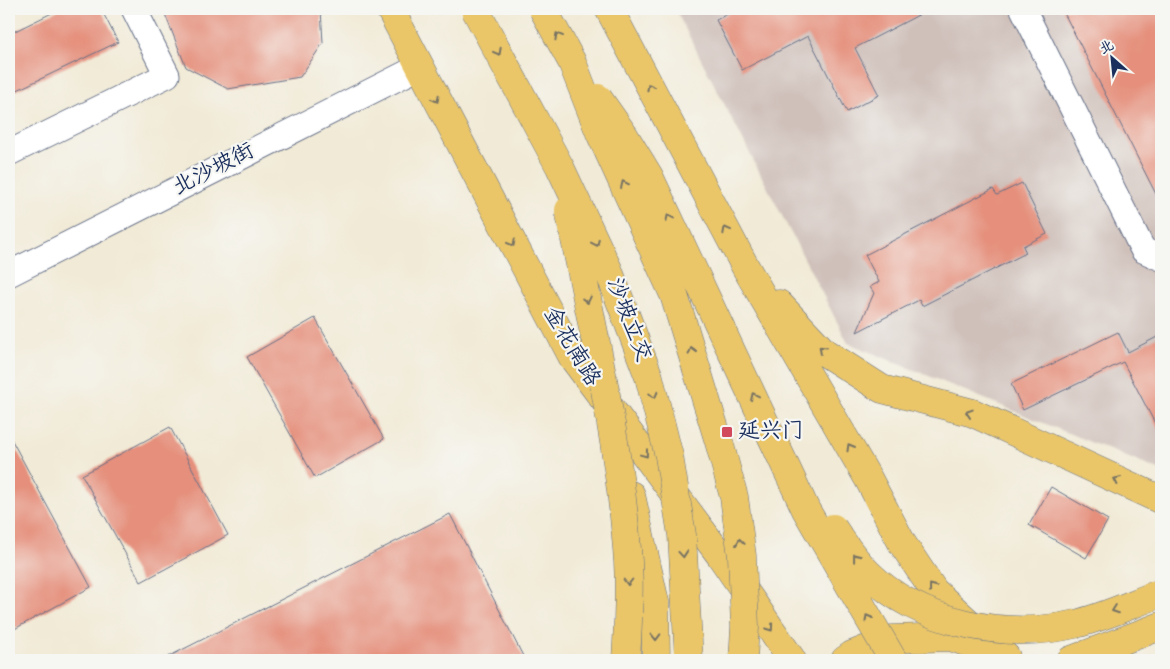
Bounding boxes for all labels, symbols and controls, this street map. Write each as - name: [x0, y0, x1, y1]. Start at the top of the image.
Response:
- one-way arrow: [554, 32, 564, 41]
- north arrow: [1088, 32, 1138, 82]
- text: 北: [1096, 35, 1118, 60]
- one-way arrow: [491, 47, 501, 56]
- one-way arrow: [646, 83, 656, 92]
- one-way arrow: [430, 94, 440, 103]
- street label: 北沙坡街: [168, 136, 260, 204]
- one-way arrow: [619, 180, 630, 189]
- one-way arrow: [665, 214, 675, 223]
- one-way arrow: [722, 227, 732, 236]
- one-way arrow: [506, 237, 516, 246]
- one-way arrow: [590, 238, 600, 247]
- street label: 沙坡立交: [597, 273, 659, 367]
- one-way arrow: [581, 296, 592, 304]
- street label: 金花南路: [535, 301, 607, 393]
- one-way arrow: [819, 346, 828, 355]
- one-way arrow: [687, 347, 697, 355]
- one-way arrow: [648, 390, 658, 398]
- one-way arrow: [749, 392, 760, 401]
- one-way arrow: [965, 408, 974, 418]
- place label: 延兴门: [738, 416, 804, 448]
- marker: 延兴门: [720, 425, 734, 439]
- one-way arrow: [847, 444, 857, 453]
- one-way arrow: [639, 448, 647, 457]
- one-way arrow: [1113, 475, 1122, 486]
- one-way arrow: [735, 537, 746, 545]
- one-way arrow: [677, 551, 688, 559]
- one-way arrow: [853, 554, 861, 563]
- one-way arrow: [623, 578, 633, 586]
- one-way arrow: [930, 584, 938, 593]
- one-way arrow: [1112, 604, 1120, 614]
- one-way arrow: [865, 614, 875, 623]
- one-way arrow: [764, 622, 773, 632]
- one-way arrow: [651, 633, 661, 641]

